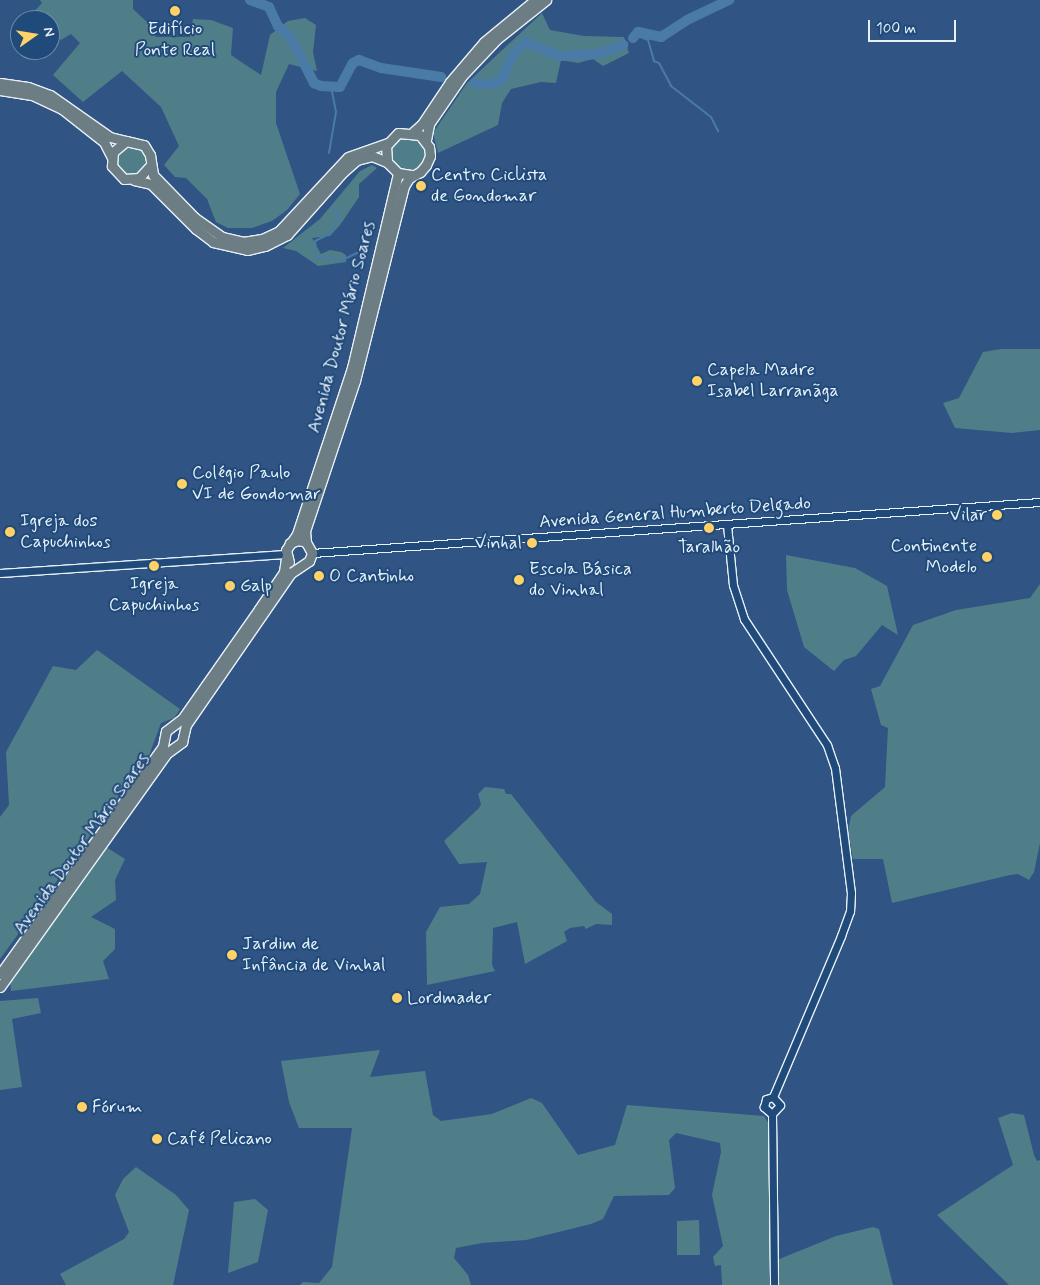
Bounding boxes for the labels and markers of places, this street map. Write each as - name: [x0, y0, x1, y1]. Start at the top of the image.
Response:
- marker: Edifício Ponte Real: [169, 5, 181, 17]
- place label: Edifício Ponte Real: [135, 19, 215, 62]
- place label: Centro Ciclista de Gondomar: [431, 165, 547, 208]
- marker: Centro Ciclista de Gondomar: [415, 180, 427, 192]
- place label: Capela Madre Isabel Larranãga: [707, 360, 839, 402]
- marker: Capela Madre Isabel Larranãga: [691, 375, 703, 387]
- place label: Colégio Paulo VI de Gondomar: [192, 463, 319, 506]
- marker: Colégio Paulo VI de Gondomar: [176, 478, 188, 490]
- place label: Vilar: [950, 504, 987, 526]
- marker: Vilar: [991, 509, 1003, 521]
- place label: Igreja dos Capuchinhos: [20, 511, 111, 554]
- marker: Taralhão: [703, 522, 715, 534]
- marker: Igreja dos Capuchinhos: [4, 526, 16, 538]
- place label: Vinhal: [475, 532, 522, 554]
- place label: Taralhão: [678, 536, 740, 558]
- place label: Continente Modelo: [890, 536, 977, 578]
- marker: Vinhal: [526, 537, 538, 549]
- marker: Continente Modelo: [981, 551, 993, 563]
- place label: Escola Básica do Vinhal: [529, 559, 632, 602]
- marker: Igreja Capuchinhos: [148, 560, 160, 572]
- place label: O Cantinho: [329, 565, 415, 587]
- marker: O Cantinho: [313, 570, 325, 582]
- place label: Igreja Capuchinhos: [109, 574, 199, 616]
- marker: Escola Básica do Vinhal: [513, 574, 525, 586]
- place label: Galp: [240, 575, 272, 597]
- marker: Galp: [224, 580, 236, 592]
- place label: Jardim de Infância de Vinhal: [242, 934, 381, 976]
- marker: Jardim de Infância de Vinhal: [226, 949, 238, 961]
- place label: Lordmader: [407, 987, 491, 1009]
- marker: Lordmader: [391, 992, 403, 1004]
- place label: Fórum: [92, 1096, 142, 1118]
- marker: Fórum: [76, 1101, 88, 1113]
- place label: Café Pelicano: [167, 1128, 272, 1150]
- marker: Café Pelicano: [151, 1133, 163, 1145]

